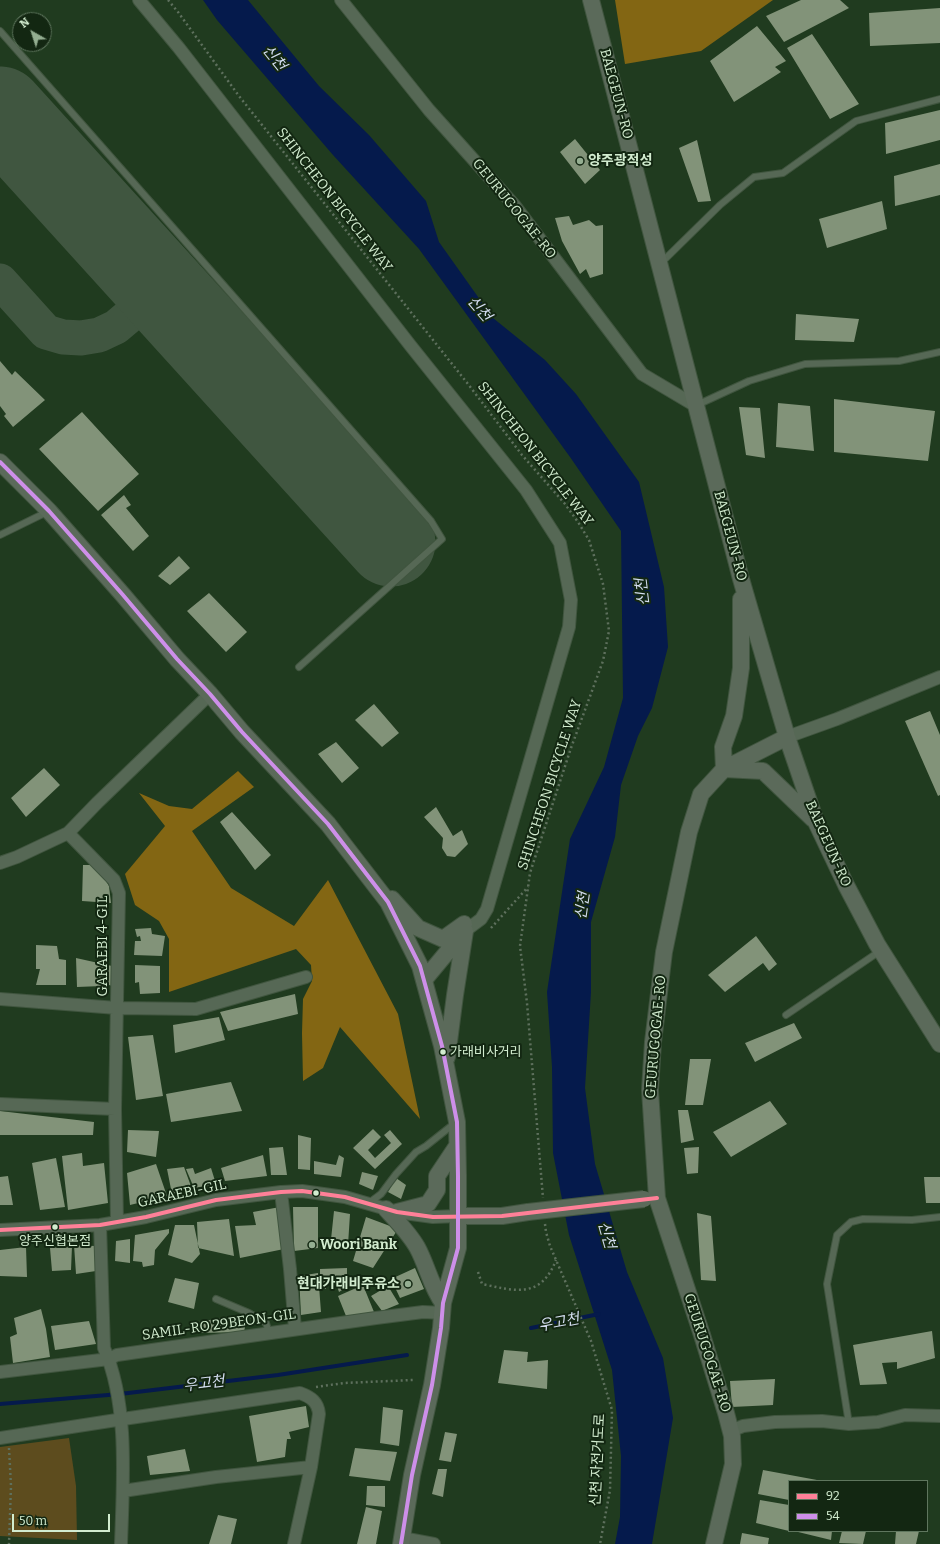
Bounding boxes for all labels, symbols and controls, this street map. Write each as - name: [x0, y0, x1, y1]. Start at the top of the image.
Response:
- north arrow: [12, 12, 52, 52]
- text: N: [17, 15, 32, 31]
- water label: 신천: [258, 42, 290, 74]
- street label: BAEGEUN-RO: [596, 47, 636, 141]
- street label: SHINCHEON BICYCLE WAY: [273, 125, 395, 275]
- place label: 양주광적성: [588, 153, 652, 169]
- street label: GEURUGOGAE-RO: [469, 156, 559, 262]
- marker: 양주광적성: [575, 156, 585, 166]
- water label: 신천: [463, 293, 495, 325]
- street label: SHINCHEON BICYCLE WAY: [474, 379, 596, 529]
- street label: BAEGEUN-RO: [710, 489, 750, 583]
- water label: 신천: [632, 577, 654, 607]
- street label: SHINCHEON BICYCLE WAY: [515, 698, 585, 872]
- street label: BAEGEUN-RO: [801, 798, 855, 890]
- water label: 신천: [572, 891, 594, 921]
- street label: GARAEBI 4-GIL: [95, 896, 111, 996]
- street label: GEURUGOGAE-RO: [642, 975, 670, 1099]
- place label: 가래비사거리: [450, 1044, 522, 1060]
- marker: 가래비사거리: [438, 1047, 448, 1057]
- street label: GARAEBI-GIL: [136, 1176, 228, 1212]
- unlabelled marker: [311, 1188, 321, 1198]
- water label: 신천: [594, 1219, 618, 1251]
- marker: 양주신협본점: [50, 1222, 60, 1232]
- place label: 양주신협본점: [19, 1233, 91, 1249]
- place label: Woori Bank: [320, 1237, 397, 1253]
- marker: Woori Bank: [307, 1240, 317, 1250]
- place label: 현대가래비주유소: [297, 1276, 400, 1292]
- marker: 현대가래비주유소: [403, 1279, 413, 1289]
- street label: GEURUGOGAE-RO: [680, 1292, 734, 1414]
- street label: SAMIL-RO 29BEON-GIL: [141, 1306, 297, 1344]
- water label: 우고천: [537, 1310, 581, 1336]
- water label: 우고천: [182, 1373, 226, 1395]
- street label: 신천 자전거도로: [587, 1413, 609, 1507]
- legend: [788, 1480, 928, 1532]
- text: 92: [826, 1489, 840, 1503]
- scale bar: [14, 1506, 112, 1532]
- text: 54: [826, 1509, 839, 1523]
- text: 50 m: [19, 1514, 47, 1528]

